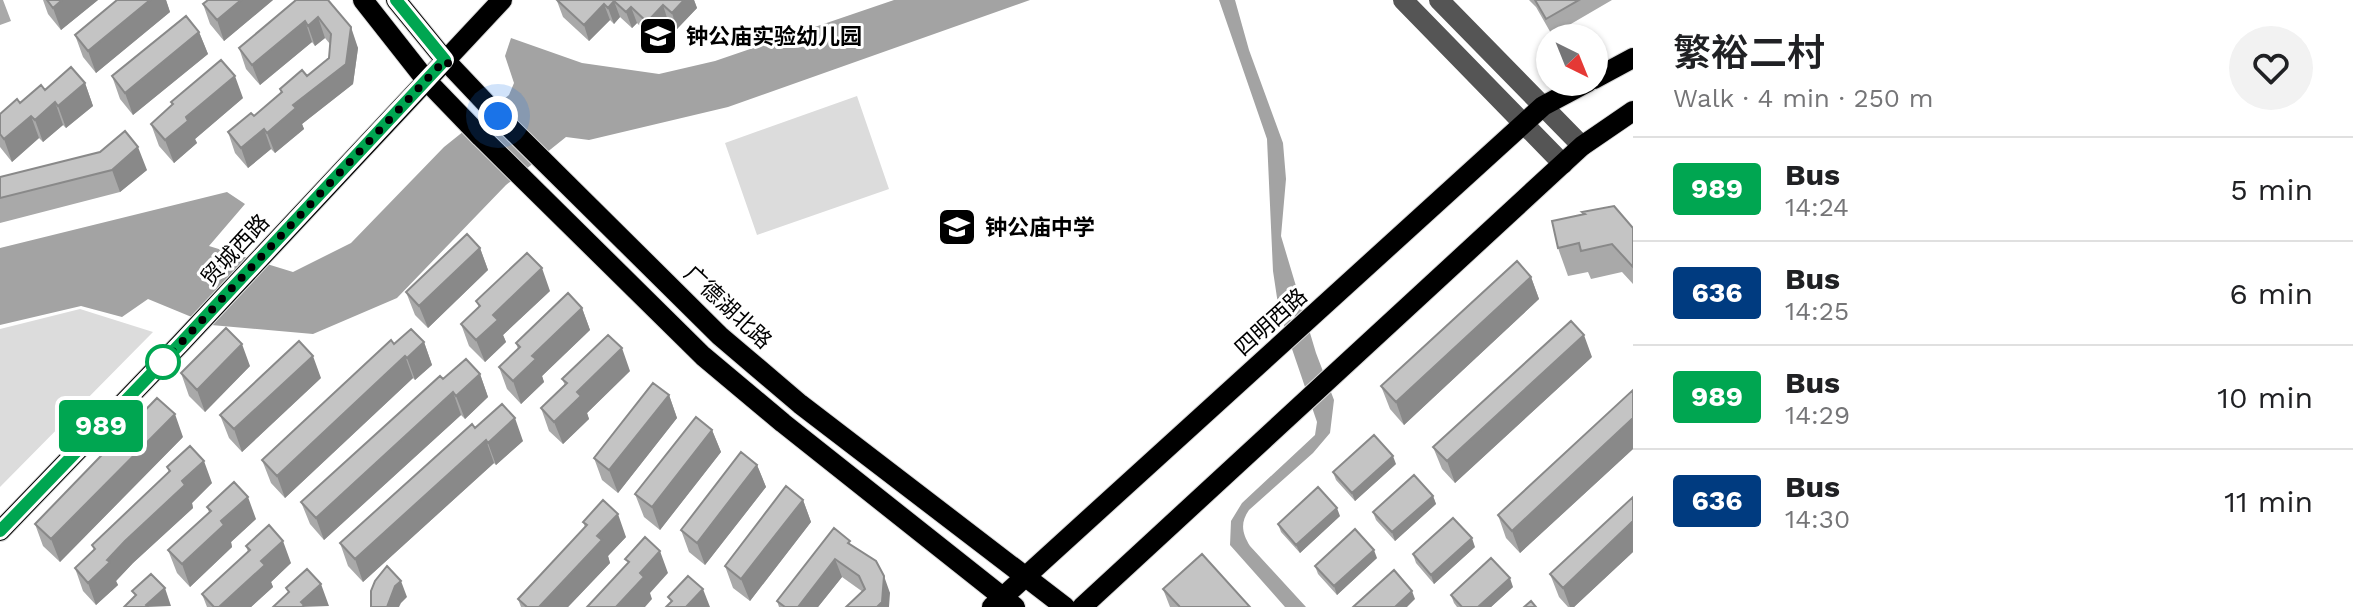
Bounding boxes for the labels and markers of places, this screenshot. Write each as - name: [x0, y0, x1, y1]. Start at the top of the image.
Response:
- school or university icon: 钟公庙实验幼儿园: [637, 15, 679, 57]
- place label: 钟公庙实验幼儿园: [686, 24, 862, 49]
- school or university icon: 钟公庙中学: [936, 206, 978, 248]
- place label: 钟公庙中学: [985, 215, 1095, 240]
- unlabelled marker: [146, 345, 180, 379]

